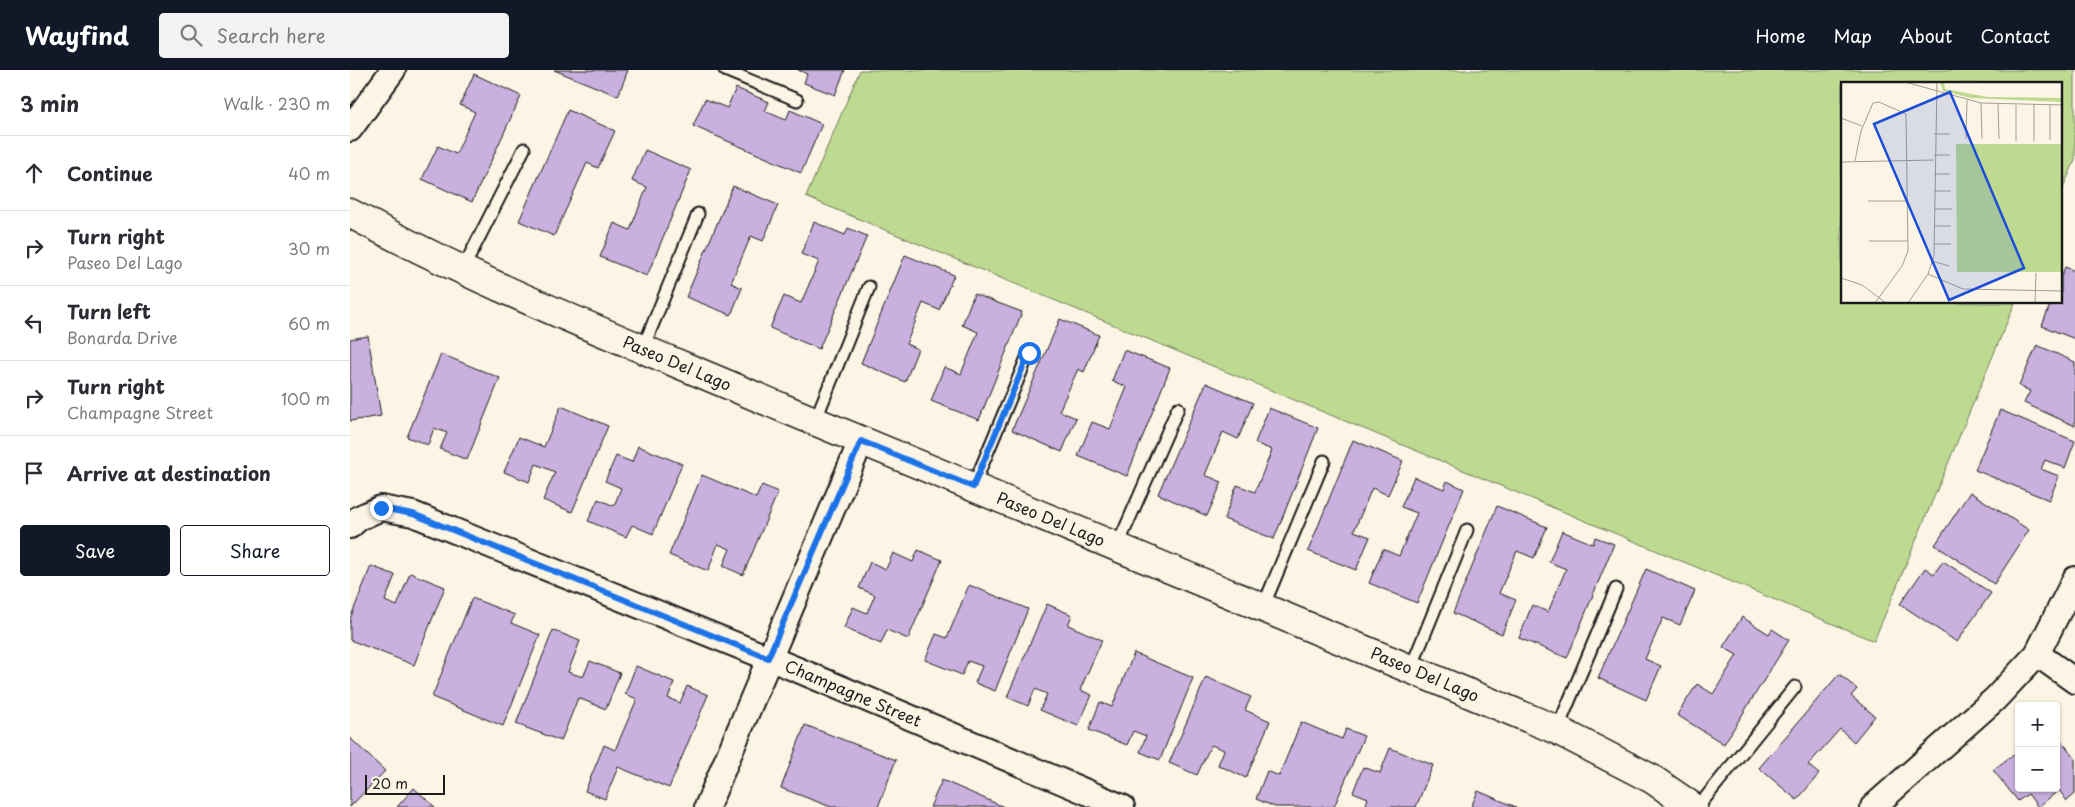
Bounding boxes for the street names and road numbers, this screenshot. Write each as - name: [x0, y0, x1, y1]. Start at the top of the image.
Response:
- street label: Paseo Del Lago: [619, 329, 735, 396]
- street label: Paseo Del Lago: [993, 485, 1109, 551]
- street label: Paseo Del Lago: [1367, 640, 1483, 707]
- street label: Champagne Street: [782, 653, 926, 732]

